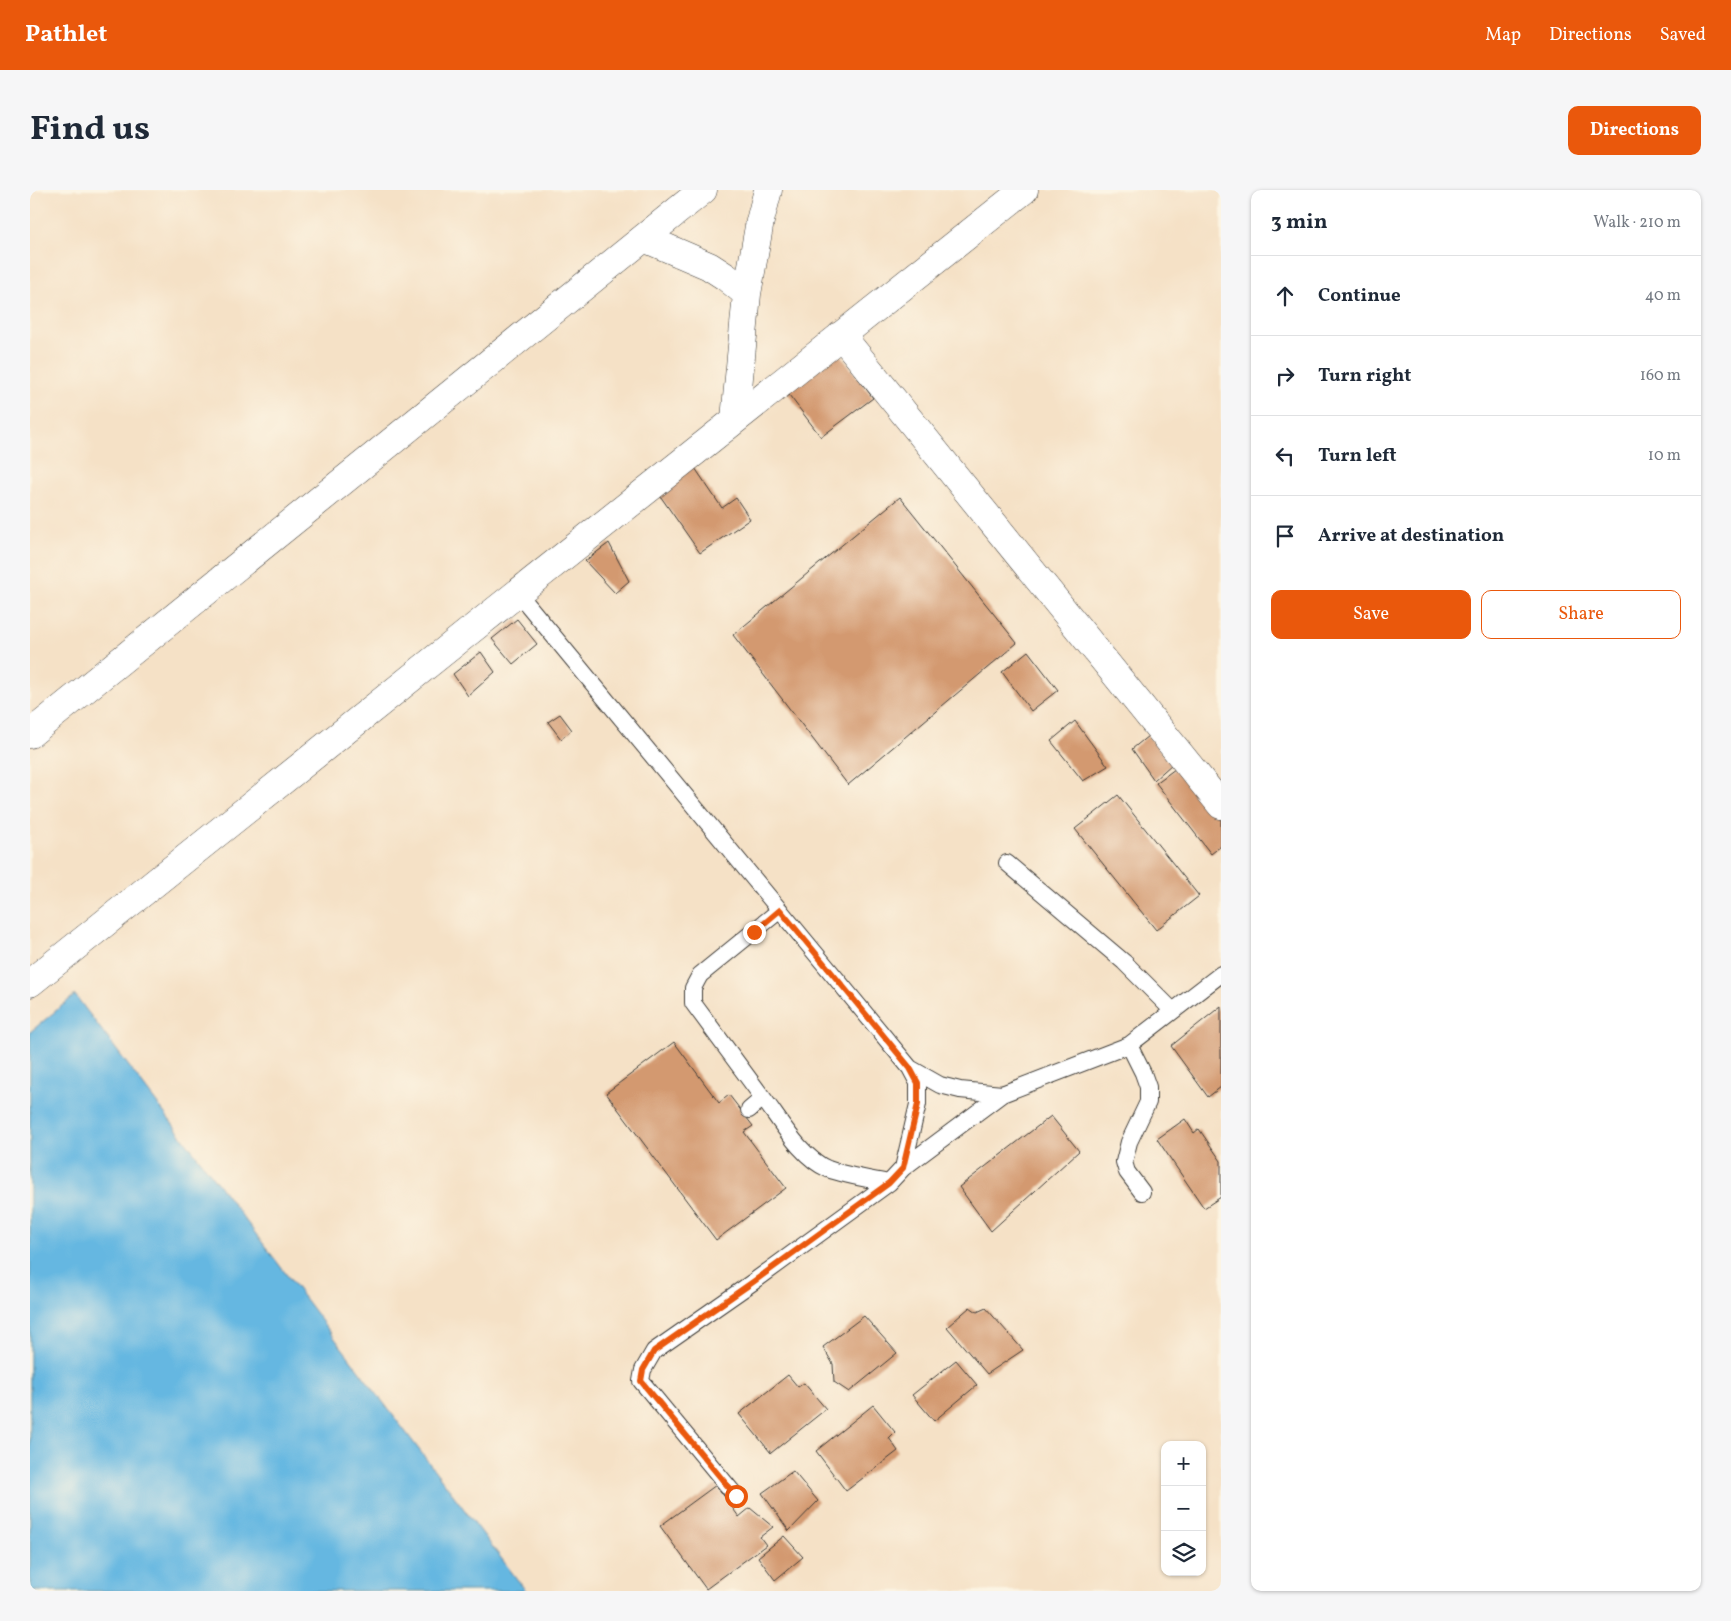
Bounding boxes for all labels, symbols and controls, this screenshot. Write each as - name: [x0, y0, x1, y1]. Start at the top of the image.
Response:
- text: Pathlet: [25, 18, 107, 52]
- text: Map: [1485, 23, 1521, 48]
- text: Directions: [1549, 23, 1632, 48]
- text: Saved: [1660, 23, 1706, 48]
- text: Find us: [30, 106, 150, 154]
- button: Directions: [1568, 106, 1701, 155]
- text: 3 min: [1271, 208, 1327, 237]
- text: Walk · 210 m: [1593, 212, 1681, 234]
- icon: ahead: [1271, 282, 1299, 310]
- text: Continue: [1318, 283, 1401, 309]
- text: 40 m: [1645, 285, 1681, 307]
- icon: right: [1271, 362, 1299, 390]
- text: Turn right: [1318, 363, 1411, 389]
- text: 160 m: [1640, 365, 1681, 387]
- icon: left: [1271, 442, 1299, 470]
- text: Turn left: [1318, 443, 1397, 469]
- text: 10 m: [1648, 445, 1681, 467]
- icon: arrive: [1271, 522, 1299, 550]
- text: Arrive at destination: [1318, 523, 1504, 549]
- button: Save: [1271, 590, 1471, 639]
- button: Share: [1481, 590, 1681, 639]
- route end: [743, 921, 766, 944]
- map controls: [1161, 1441, 1206, 1576]
- button: +: [1161, 1441, 1206, 1486]
- route start: [725, 1485, 748, 1508]
- button: −: [1161, 1486, 1206, 1531]
- button: layers: [1161, 1531, 1206, 1576]

